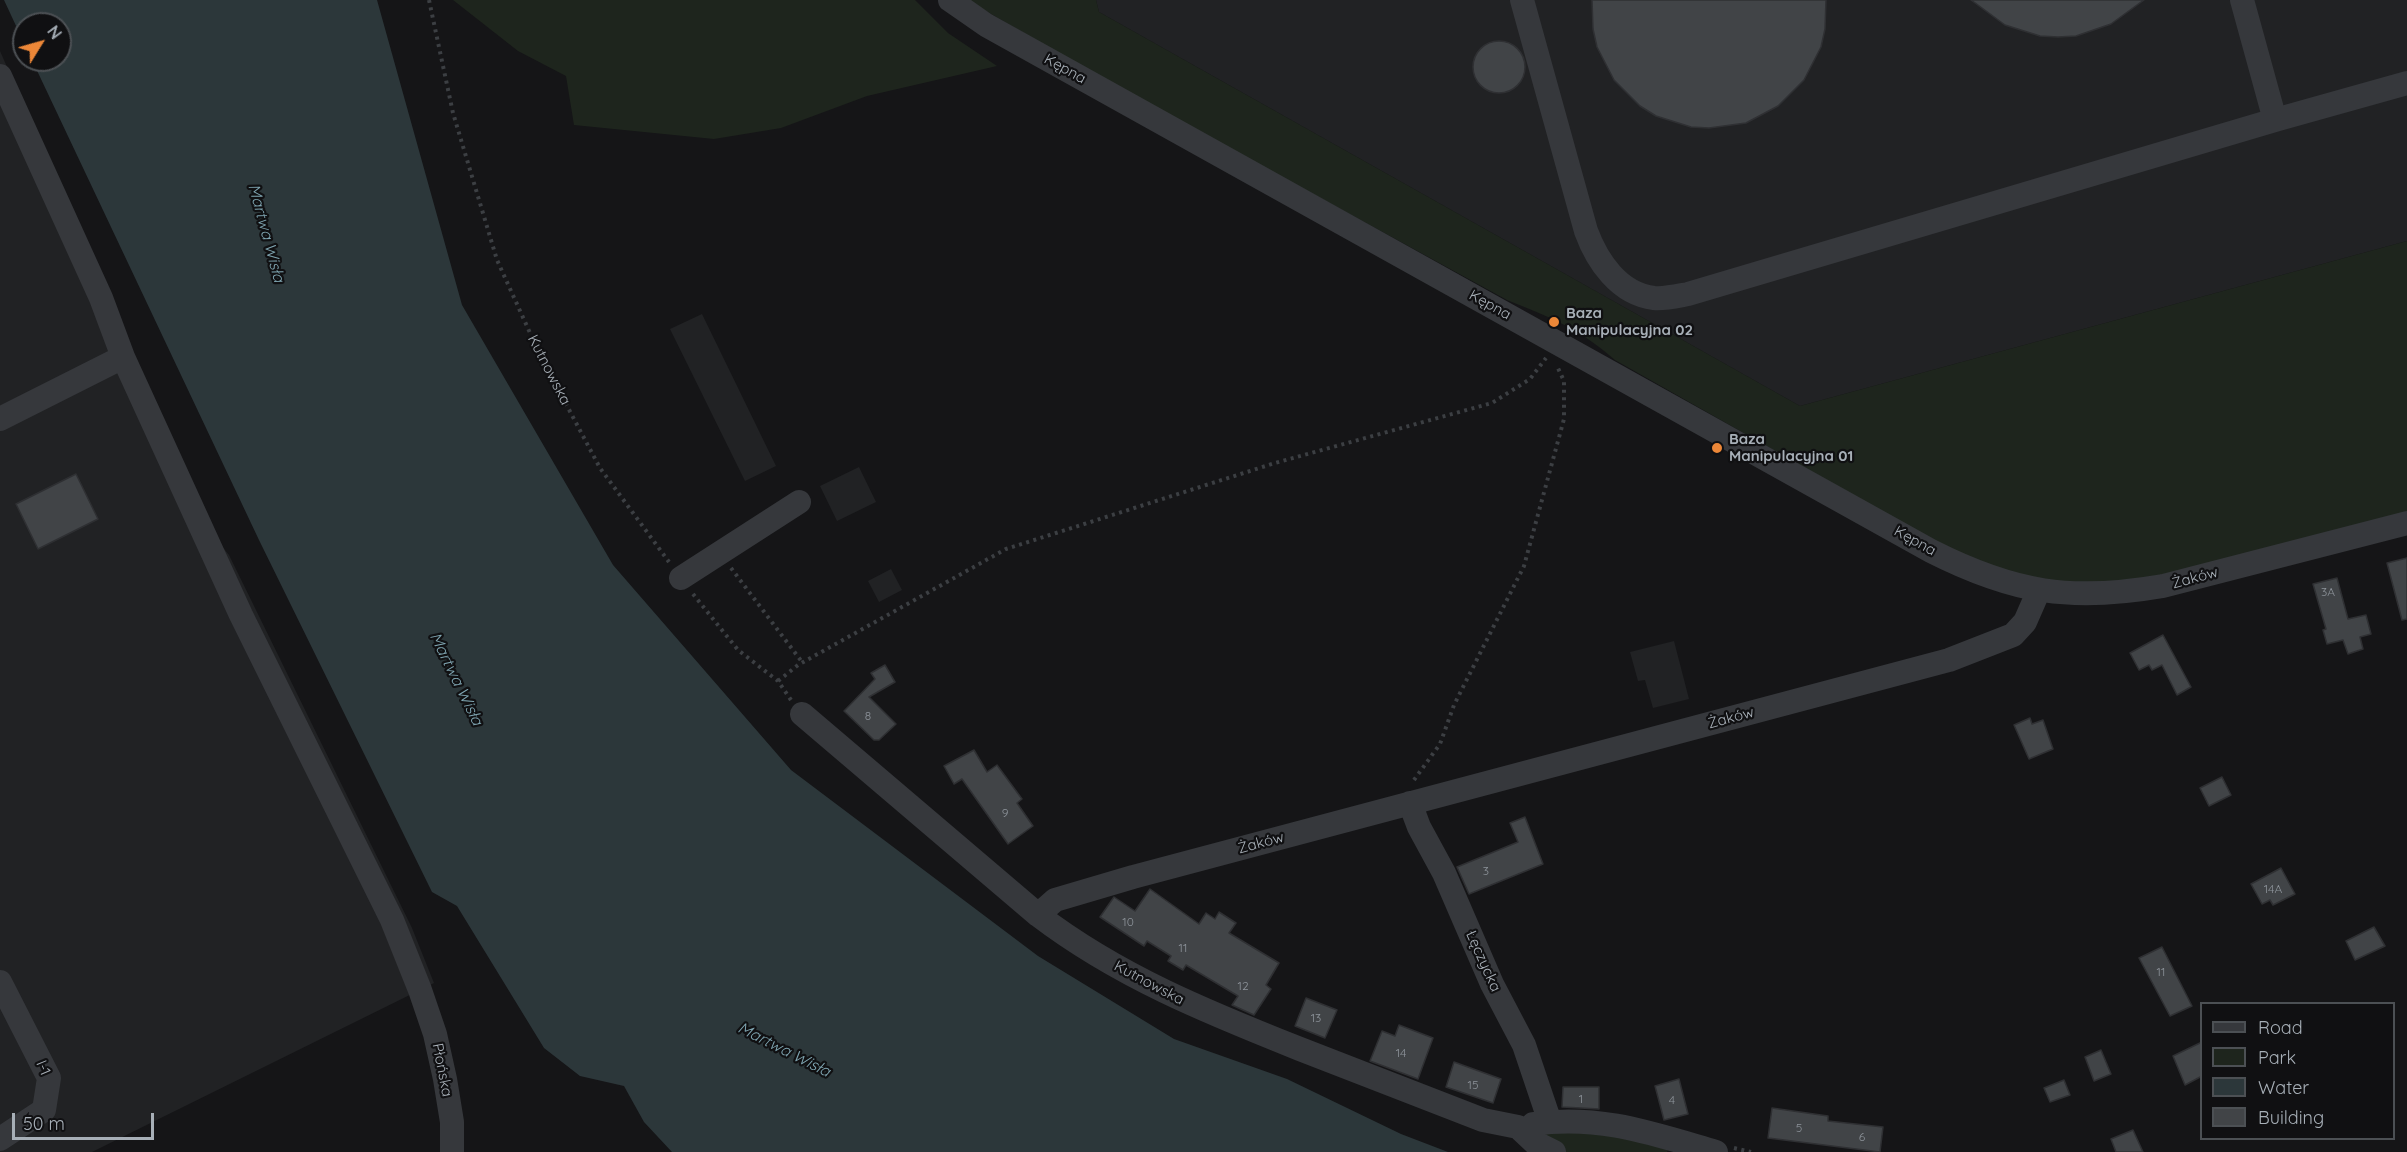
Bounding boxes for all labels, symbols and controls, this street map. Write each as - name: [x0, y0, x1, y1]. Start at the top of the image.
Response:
- north arrow: [12, 12, 72, 72]
- text: N: [43, 22, 66, 43]
- street label: Kępna: [1041, 50, 1089, 88]
- water label: Martwa Wisła: [244, 182, 288, 284]
- street label: Kępna: [1466, 286, 1514, 324]
- place label: Baza Manipulacyjna 02: [1566, 304, 1693, 339]
- marker: Baza Manipulacyjna 02: [1547, 315, 1561, 329]
- street label: Kutnowska: [524, 332, 574, 408]
- place label: Baza Manipulacyjna 01: [1729, 430, 1853, 465]
- marker: Baza Manipulacyjna 01: [1710, 441, 1724, 455]
- street label: Kępna: [1891, 522, 1939, 560]
- street label: Żaków: [2170, 563, 2220, 593]
- house number: 3A: [2321, 585, 2335, 599]
- water label: Martwa Wisła: [425, 629, 487, 729]
- street label: Żaków: [1706, 703, 1756, 733]
- house number: 8: [865, 709, 871, 723]
- house number: 9: [1002, 806, 1008, 820]
- street label: Żaków: [1236, 828, 1286, 858]
- house number: 3: [1483, 864, 1489, 878]
- house number: 14A: [2264, 882, 2282, 896]
- house number: 10: [1122, 915, 1134, 929]
- street label: Łęczycka: [1461, 927, 1505, 995]
- house number: 11: [1179, 941, 1187, 955]
- street label: Kutnowska: [1111, 957, 1187, 1009]
- house number: 11: [2157, 965, 2165, 979]
- house number: 12: [1237, 979, 1249, 993]
- legend: [2200, 1002, 2395, 1140]
- house number: 13: [1311, 1011, 1321, 1025]
- text: Road: [2258, 1016, 2303, 1039]
- water label: Martwa Wisła: [735, 1018, 833, 1082]
- street label: Płońska: [428, 1042, 456, 1098]
- house number: 14: [1396, 1046, 1406, 1060]
- text: Park: [2258, 1046, 2296, 1069]
- street label: I-1: [32, 1058, 54, 1078]
- text: Water: [2258, 1076, 2309, 1099]
- house number: 15: [1468, 1078, 1478, 1092]
- house number: 1: [1579, 1092, 1583, 1106]
- house number: 4: [1669, 1093, 1675, 1107]
- scale bar: [15, 1101, 158, 1139]
- text: Building: [2258, 1106, 2324, 1129]
- text: 50 m: [23, 1112, 65, 1135]
- house number: 5: [1796, 1121, 1802, 1135]
- house number: 6: [1859, 1130, 1865, 1144]

